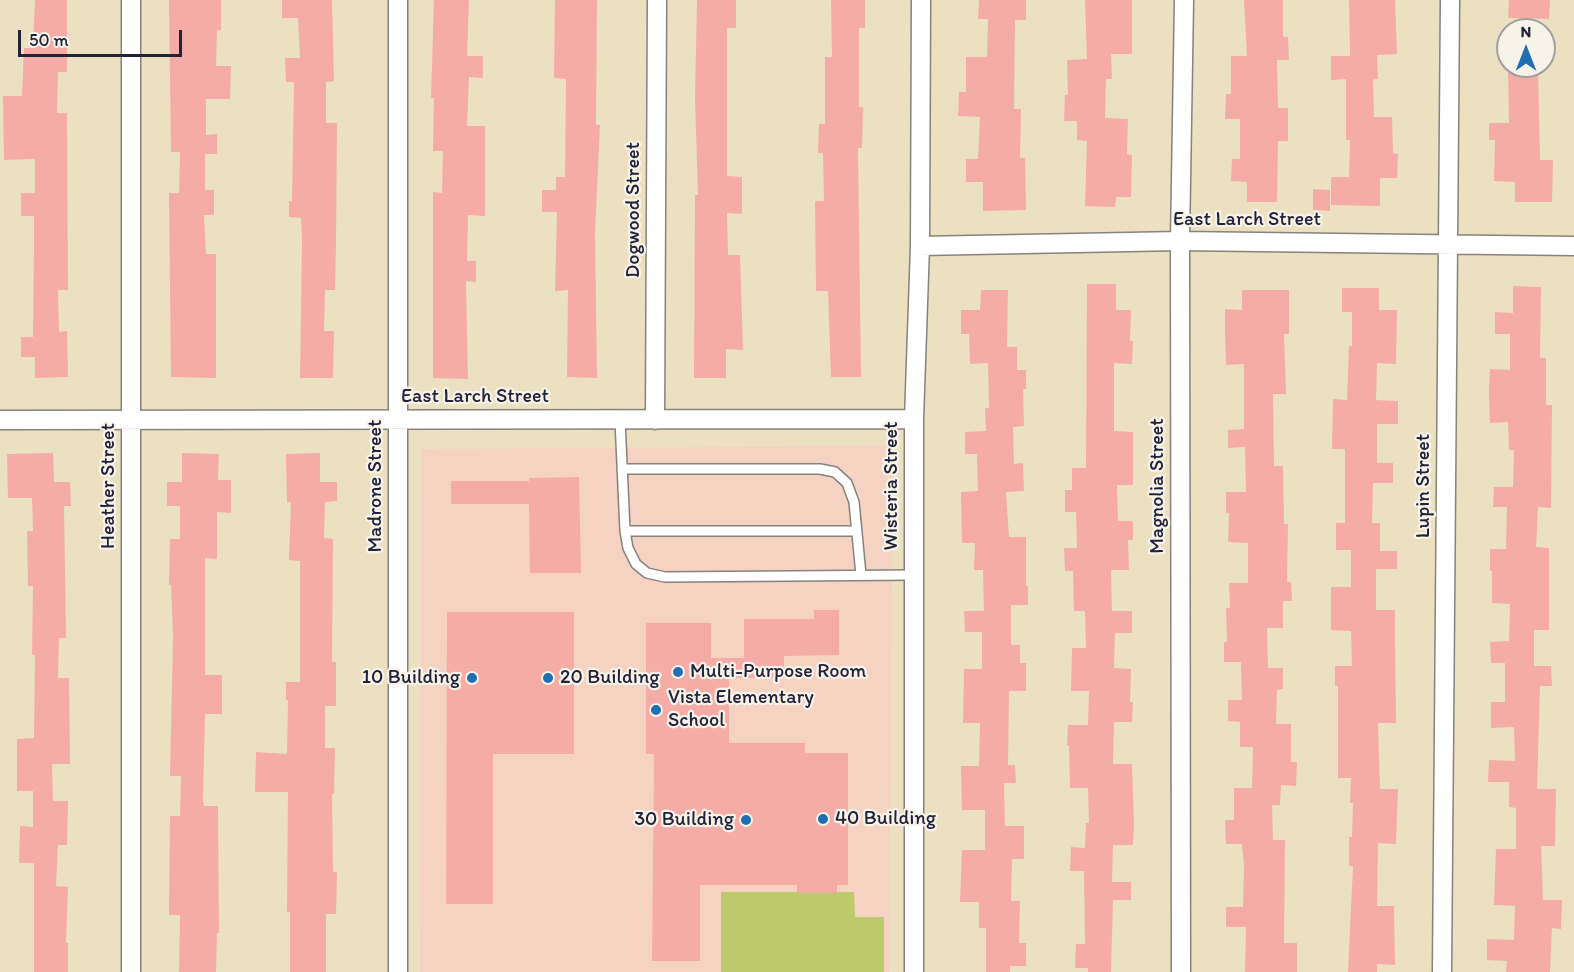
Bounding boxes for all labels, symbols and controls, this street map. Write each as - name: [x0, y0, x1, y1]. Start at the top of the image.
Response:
- scale bar: [21, 18, 184, 56]
- north arrow: [1496, 18, 1556, 78]
- text: N: [1521, 22, 1531, 41]
- text: 50 m: [29, 29, 69, 51]
- street label: Dogwood Street: [622, 142, 646, 278]
- street label: East Larch Street: [1173, 208, 1321, 232]
- street label: East Larch Street: [401, 385, 549, 409]
- street label: Magnolia Street: [1146, 418, 1170, 554]
- street label: Madrone Street: [364, 419, 388, 553]
- street label: Wisteria Street: [880, 422, 904, 550]
- street label: Heather Street: [97, 423, 121, 549]
- street label: Lupin Street: [1412, 434, 1436, 538]
- place label: Multi-Purpose Room: [690, 660, 866, 684]
- marker: Multi-Purpose Room: [671, 665, 685, 679]
- place label: 10 Building: [362, 666, 460, 690]
- place label: 20 Building: [560, 666, 659, 690]
- marker: 10 Building: [465, 671, 479, 685]
- marker: 20 Building: [541, 671, 555, 685]
- place label: Vista Elementary School: [668, 686, 814, 733]
- marker: Vista Elementary School: [649, 703, 663, 717]
- place label: 40 Building: [835, 807, 936, 831]
- place label: 30 Building: [634, 808, 734, 832]
- marker: 40 Building: [816, 812, 830, 826]
- marker: 30 Building: [739, 813, 753, 827]

